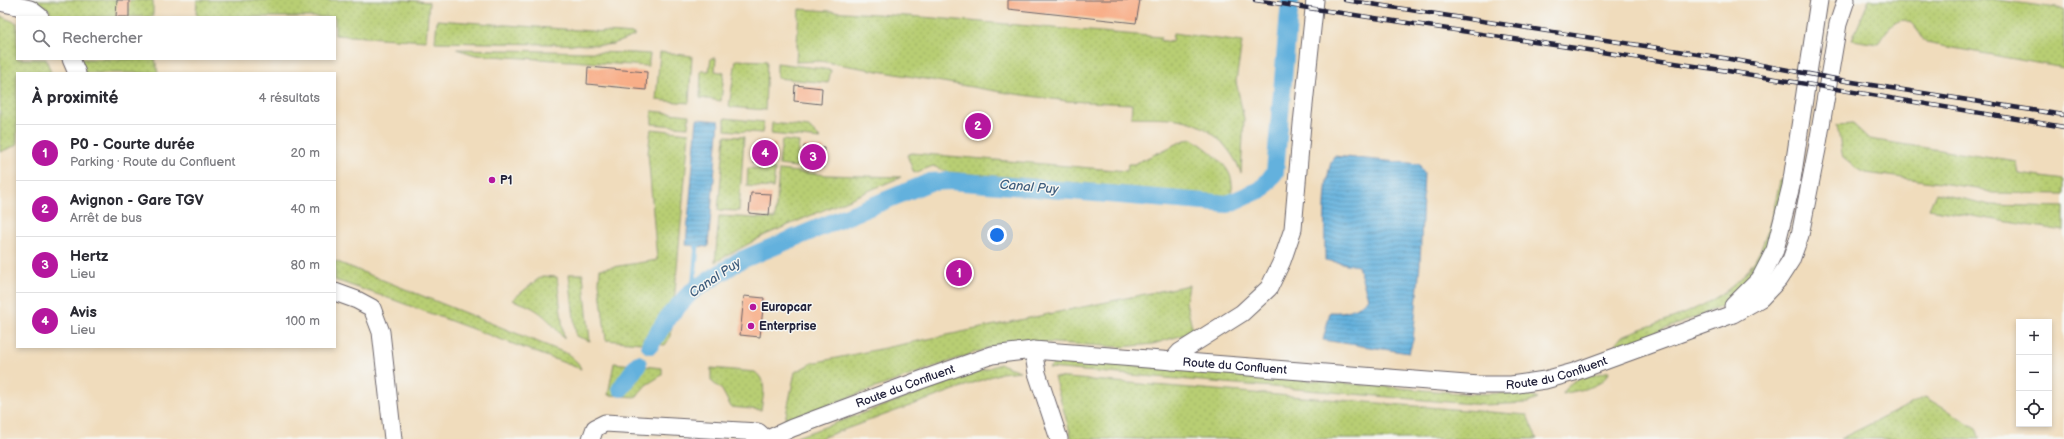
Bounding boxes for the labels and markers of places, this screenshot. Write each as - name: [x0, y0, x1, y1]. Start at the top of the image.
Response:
- pin: 2: [965, 111, 991, 141]
- pin: 4: [752, 138, 778, 168]
- pin: 3: [800, 142, 826, 172]
- place label: P1: [500, 173, 513, 188]
- marker: P1: [487, 175, 497, 185]
- pin: 1: [946, 258, 972, 288]
- place label: Europcar: [761, 300, 812, 315]
- marker: Europcar: [748, 302, 758, 312]
- place label: Enterprise: [759, 319, 817, 334]
- marker: Enterprise: [746, 321, 756, 331]

